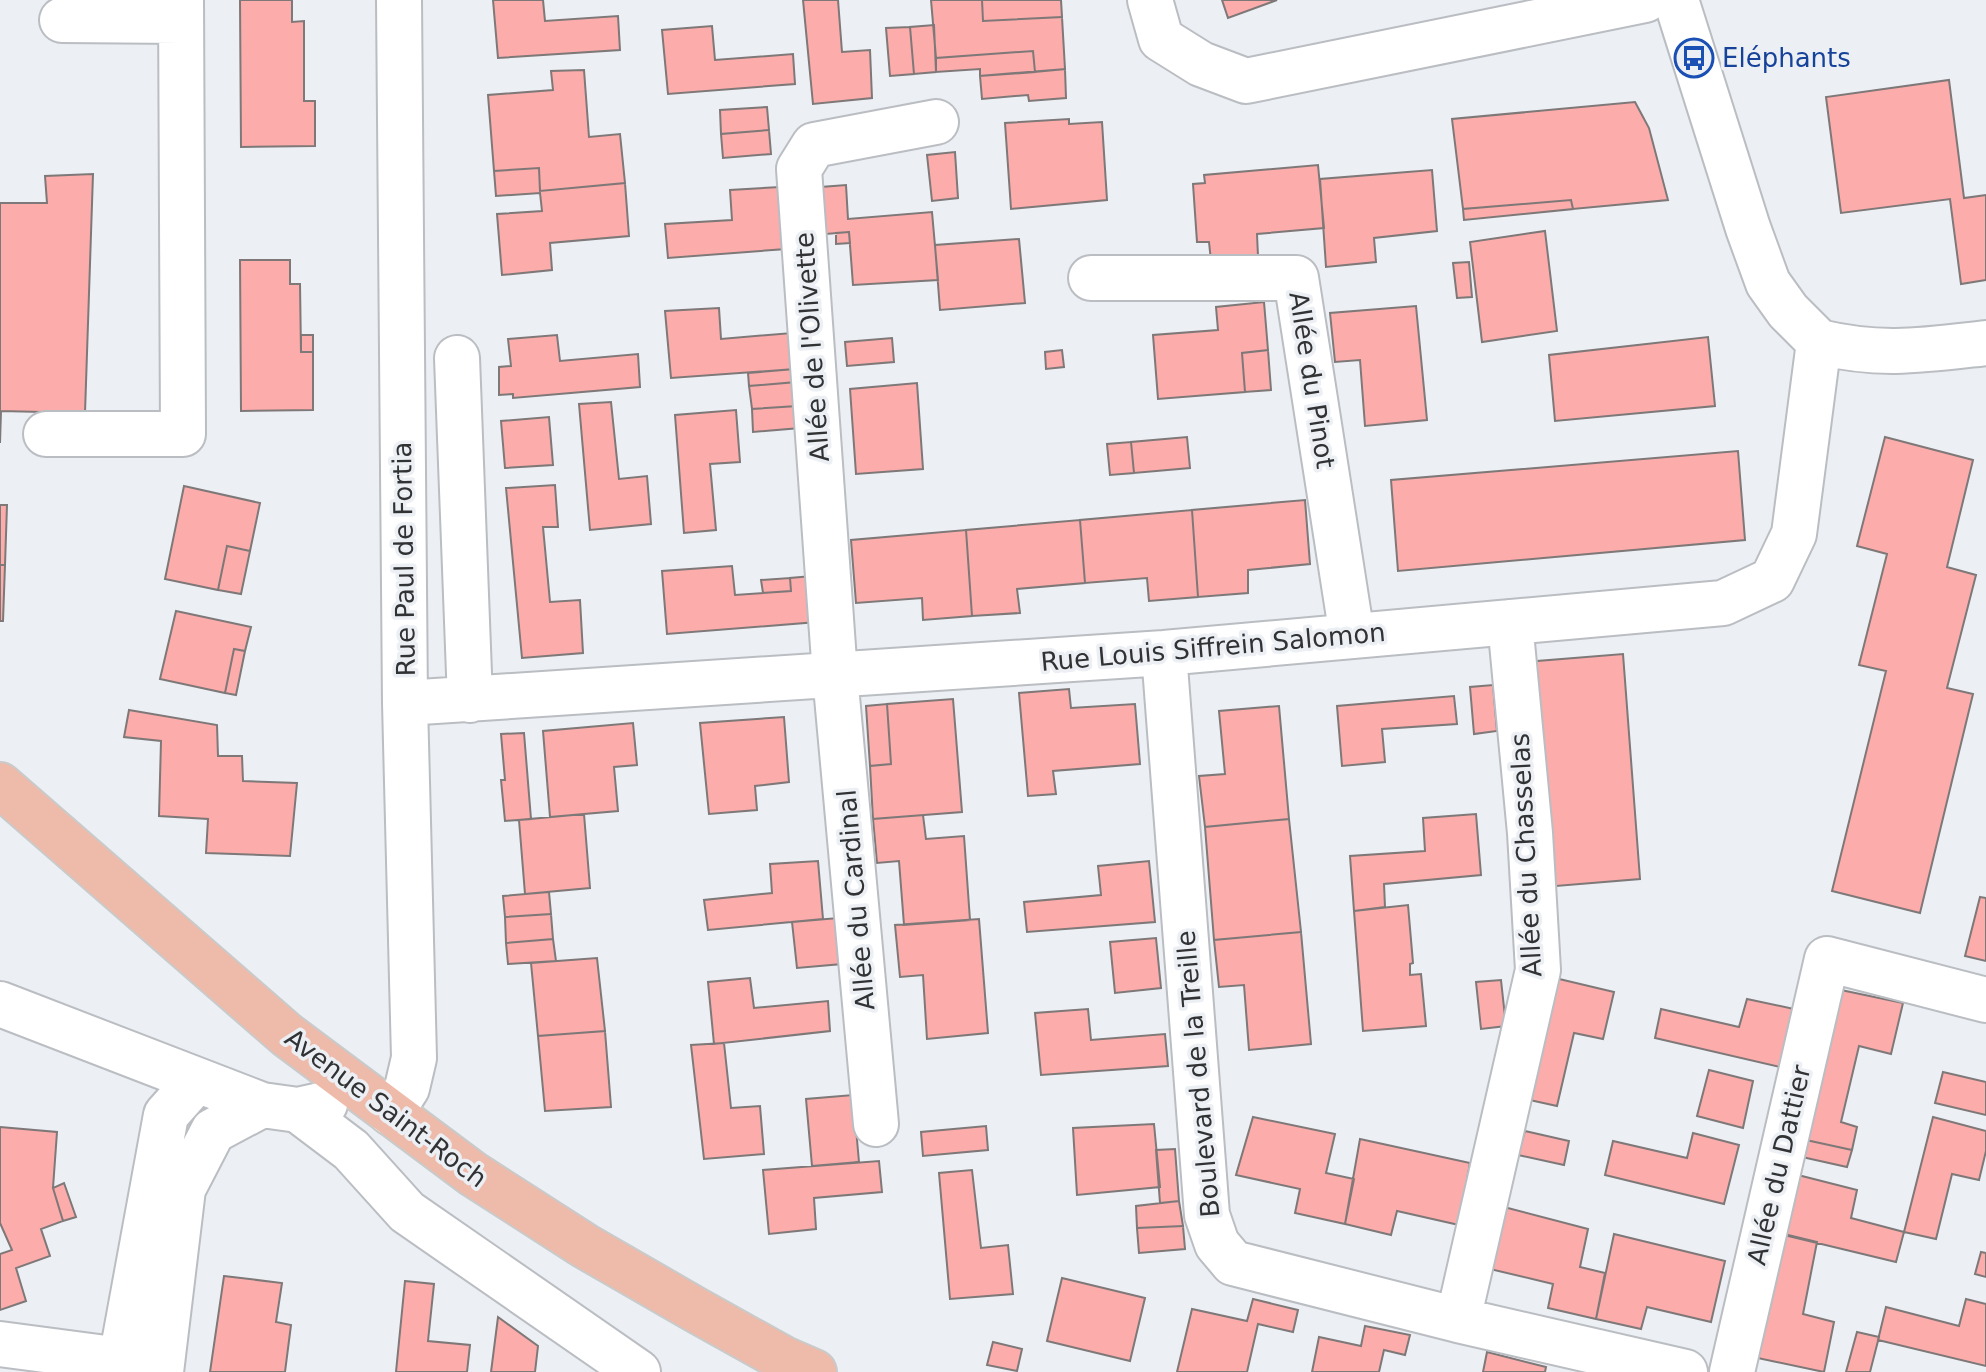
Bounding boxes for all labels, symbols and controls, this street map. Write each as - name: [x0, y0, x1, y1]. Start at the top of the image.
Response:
- bus stop icon: Eléphants: [1673, 37, 1715, 79]
- place label: Eléphants: [1722, 43, 1851, 73]
- street label: Allée de l'Olivette: [789, 231, 835, 463]
- street label: Allée du Pinot: [1283, 289, 1341, 471]
- street label: Rue Paul de Fortia: [387, 441, 421, 677]
- street label: Rue Louis Siffrein Salomon: [1039, 617, 1387, 677]
- street label: Allée du Chasselas: [1505, 732, 1547, 978]
- street label: Allée du Cardinal: [831, 788, 881, 1012]
- street label: Boulevard de la Treille: [1171, 929, 1225, 1219]
- street label: Avenue Saint-Roch: [279, 1023, 493, 1193]
- street label: Allée du Dattier: [1741, 1062, 1817, 1268]

